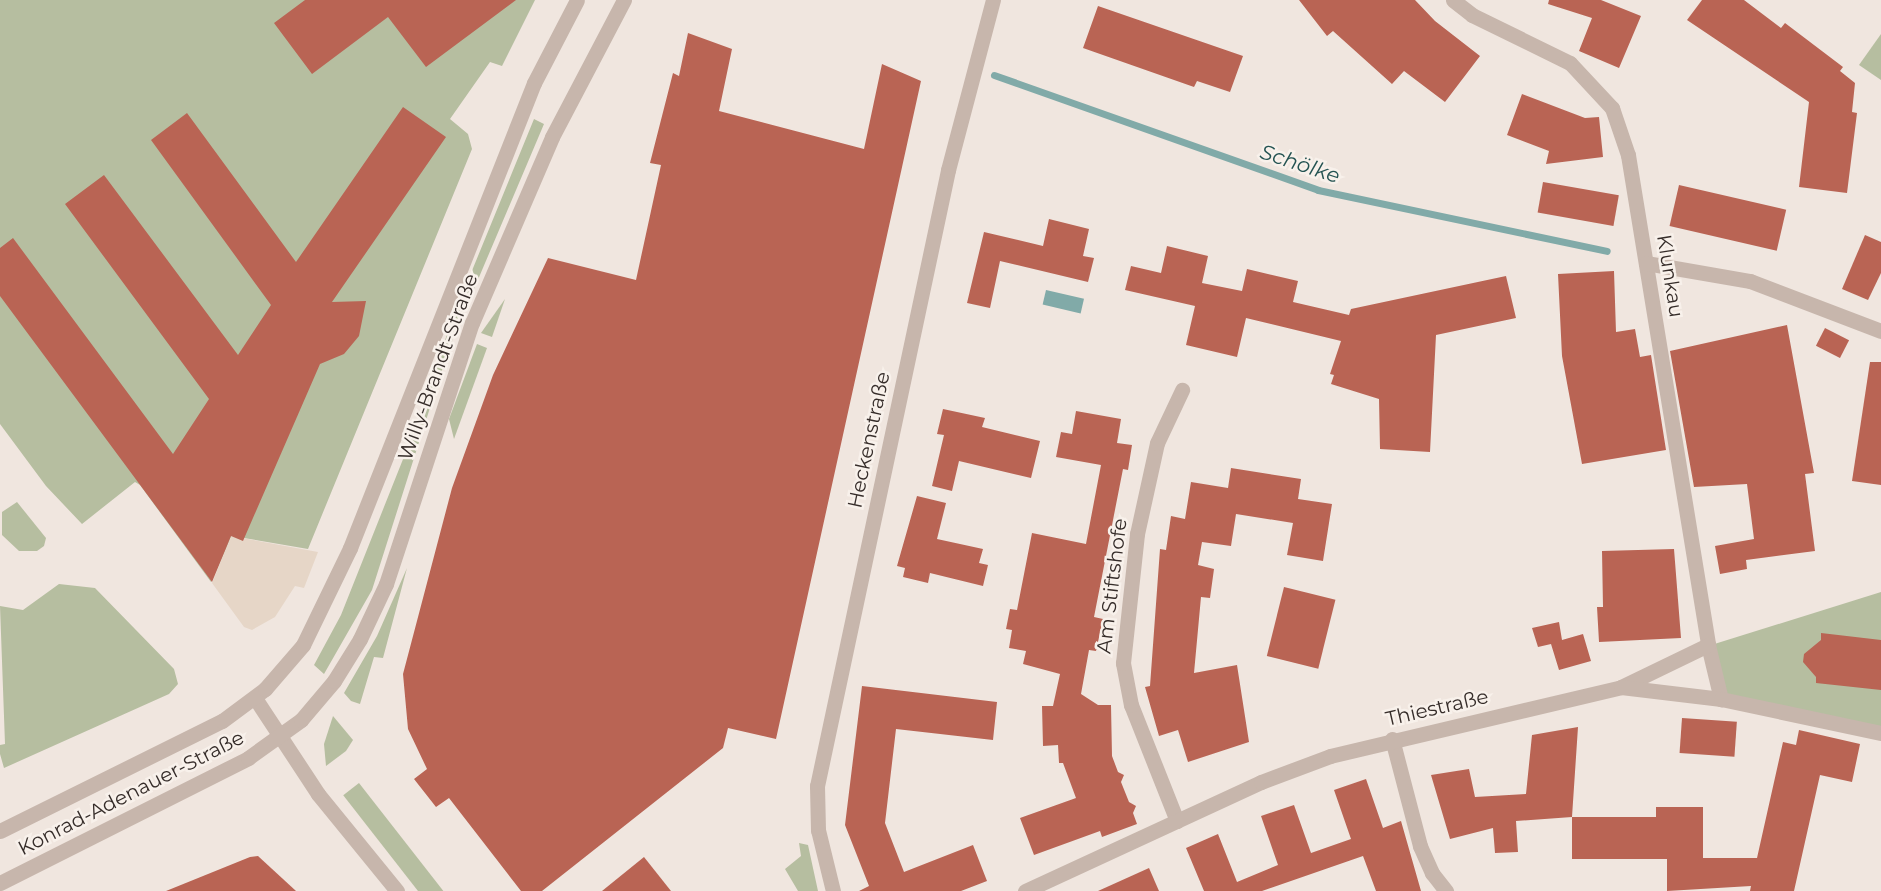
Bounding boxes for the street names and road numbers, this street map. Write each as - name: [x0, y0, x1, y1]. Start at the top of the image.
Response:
- street label: Klunkau: [1652, 233, 1688, 319]
- street label: Willy-Brandt-Straße: [393, 270, 483, 464]
- street label: Heckenstraße: [843, 370, 895, 510]
- street label: Am Stiftshofe: [1092, 517, 1132, 655]
- street label: Thiestraße: [1383, 685, 1491, 731]
- street label: Konrad-Adenauer-Straße: [14, 725, 248, 861]

